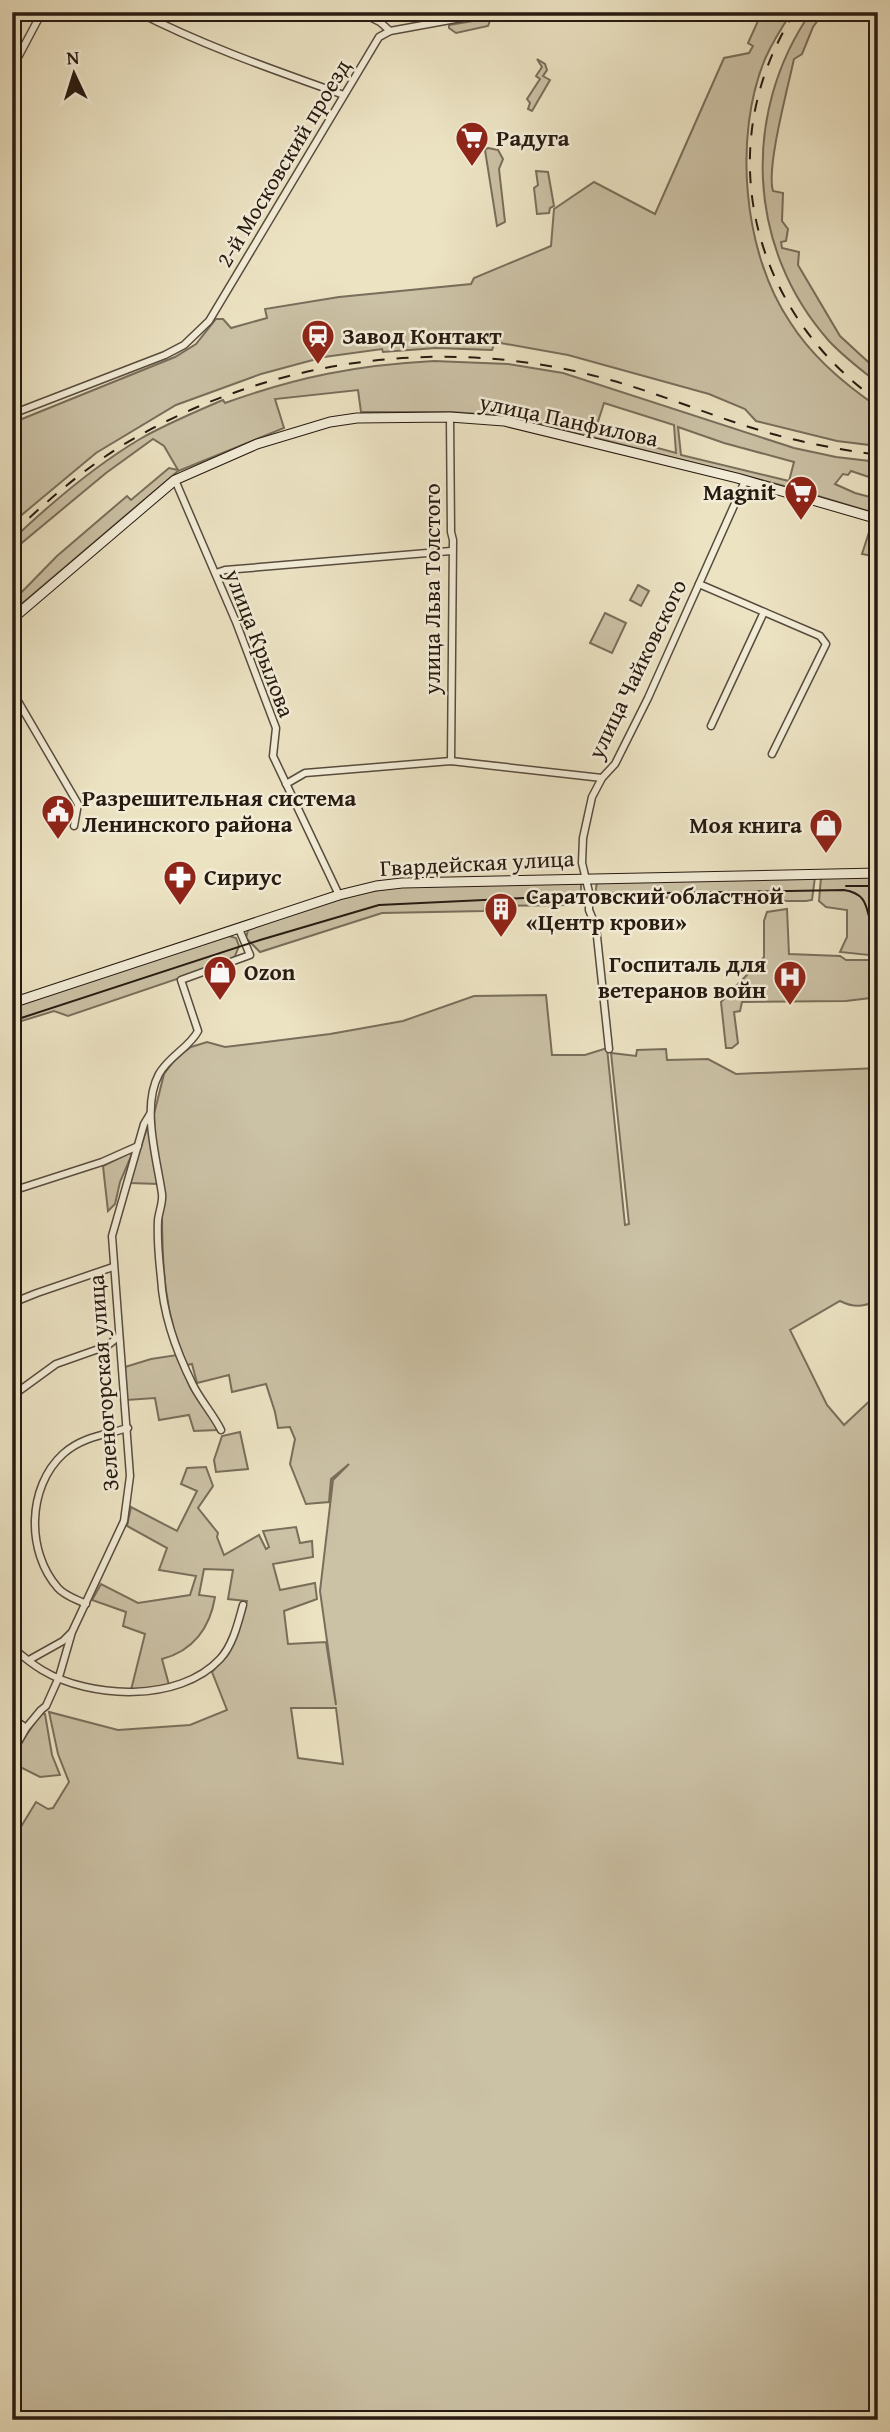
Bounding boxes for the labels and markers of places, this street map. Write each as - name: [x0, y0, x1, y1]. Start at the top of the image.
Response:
- supermarket icon: Радуга: [453, 119, 491, 168]
- place label: Радуга: [496, 121, 570, 154]
- station icon: Завод Контакт: [299, 317, 337, 366]
- place label: Завод Контакт: [342, 319, 502, 352]
- supermarket icon: Magnit: [782, 473, 820, 522]
- place label: Magnit: [703, 475, 776, 508]
- place label: Разрешительная система Ленинского района: [82, 781, 356, 840]
- public building icon: Разрешительная система Ленинского района: [39, 792, 77, 841]
- shop icon: Моя книга: [807, 806, 845, 855]
- place label: Моя книга: [689, 808, 802, 841]
- pharmacy icon: Сириус: [161, 858, 199, 907]
- place label: Сириус: [204, 860, 282, 893]
- place label: Саратовский областной «Центр крови»: [526, 879, 784, 938]
- building icon: Саратовский областной «Центр крови»: [482, 890, 520, 939]
- place label: Госпиталь для ветеранов войн: [598, 947, 766, 1006]
- shop icon: Ozon: [201, 953, 239, 1002]
- place label: Ozon: [244, 955, 296, 988]
- hospital icon: Госпиталь для ветеранов войн: [771, 958, 809, 1007]

